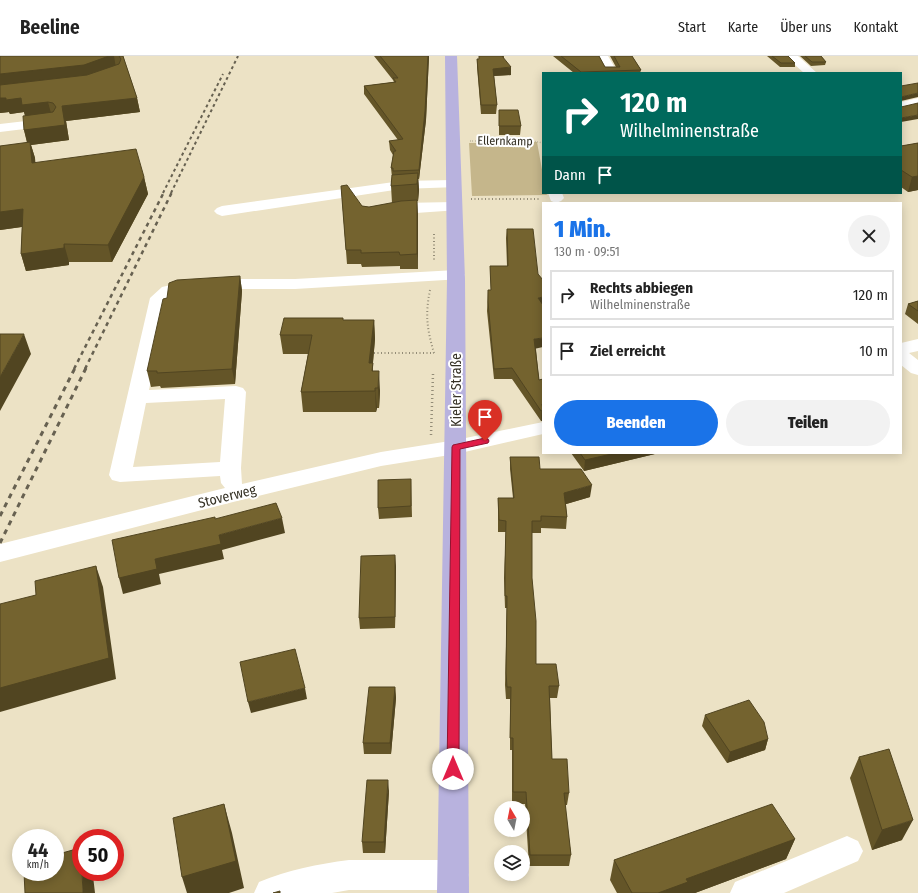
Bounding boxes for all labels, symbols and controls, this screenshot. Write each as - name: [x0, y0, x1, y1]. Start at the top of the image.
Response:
- text: Beeline: [20, 16, 80, 39]
- text: Start: [678, 19, 706, 36]
- text: Karte: [728, 19, 758, 36]
- text: Über uns: [780, 19, 832, 36]
- text: Kontakt: [854, 19, 898, 36]
- text: 120 m: [620, 86, 687, 119]
- icon: right: [554, 88, 606, 140]
- text: Wilhelminenstraße: [620, 120, 759, 142]
- street label: Ellernkamp: [477, 134, 533, 148]
- icon: arrive: [594, 164, 616, 186]
- text: Dann: [554, 166, 586, 184]
- text: 1 Min.: [554, 215, 611, 243]
- button: close: [848, 215, 890, 257]
- text: 130 m · 09:51: [554, 244, 620, 259]
- text: Rechts abbiegen: [590, 279, 693, 297]
- icon: right: [556, 284, 578, 306]
- text: 120 m: [853, 286, 888, 304]
- text: Wilhelminenstraße: [590, 297, 690, 312]
- icon: arrive: [556, 340, 578, 362]
- text: Ziel erreicht: [590, 342, 665, 360]
- text: 10 m: [859, 342, 888, 360]
- street label: Kieler Straße: [448, 353, 465, 427]
- pin: [468, 400, 502, 441]
- button: Beenden: [554, 400, 718, 446]
- button: Teilen: [726, 400, 890, 446]
- icon: arrive: [474, 406, 496, 428]
- street label: Stoverweg: [196, 481, 258, 512]
- position arrow: [432, 748, 474, 790]
- north arrow: [494, 801, 530, 837]
- map controls: [494, 801, 530, 881]
- speed limit sign: 50: [72, 829, 124, 881]
- text: 44: [28, 838, 48, 862]
- button: layers: [494, 845, 530, 881]
- text: km/h: [27, 859, 49, 871]

